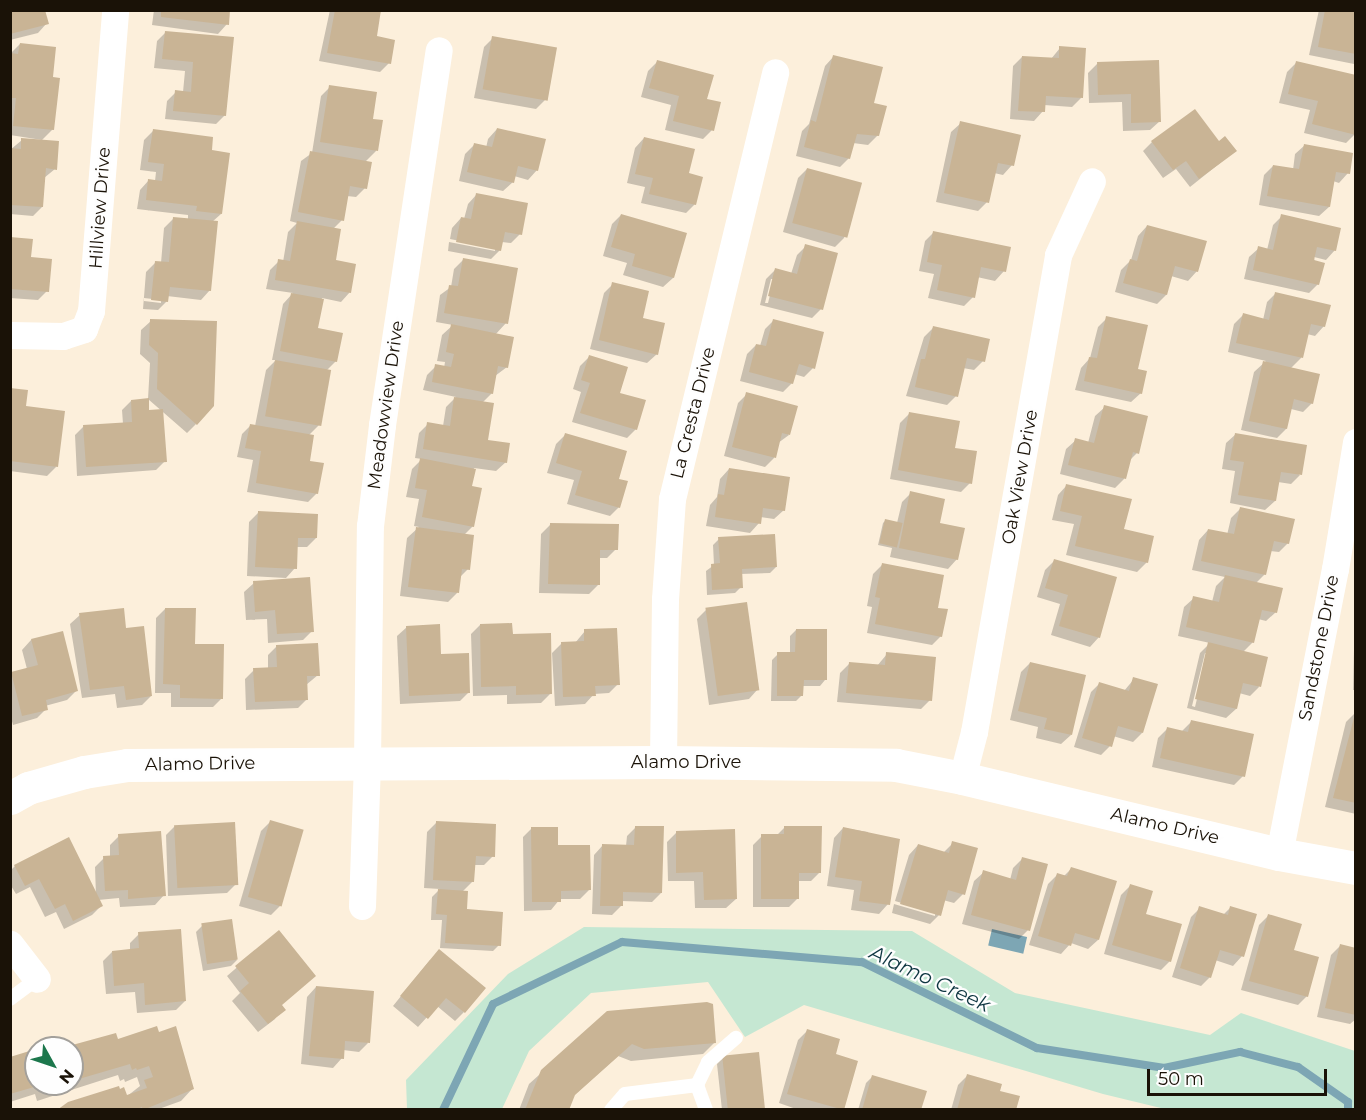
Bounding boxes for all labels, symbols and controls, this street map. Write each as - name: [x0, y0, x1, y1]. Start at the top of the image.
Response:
- street label: Hillview Drive: [85, 146, 115, 270]
- street label: Meadowview Drive: [363, 319, 409, 491]
- street label: La Cresta Drive: [666, 345, 720, 481]
- street label: Oak View Drive: [997, 408, 1043, 546]
- street label: Sandstone Drive: [1294, 573, 1344, 723]
- street label: Alamo Drive: [631, 751, 741, 773]
- street label: Alamo Drive: [145, 752, 255, 776]
- street label: Alamo Drive: [1109, 803, 1221, 849]
- water label: Alamo Creek: [866, 941, 994, 1017]
- north arrow: [24, 1036, 84, 1096]
- scale bar: [1150, 1057, 1330, 1095]
- text: N: [55, 1066, 78, 1088]
- text: 50 m: [1158, 1068, 1204, 1090]

